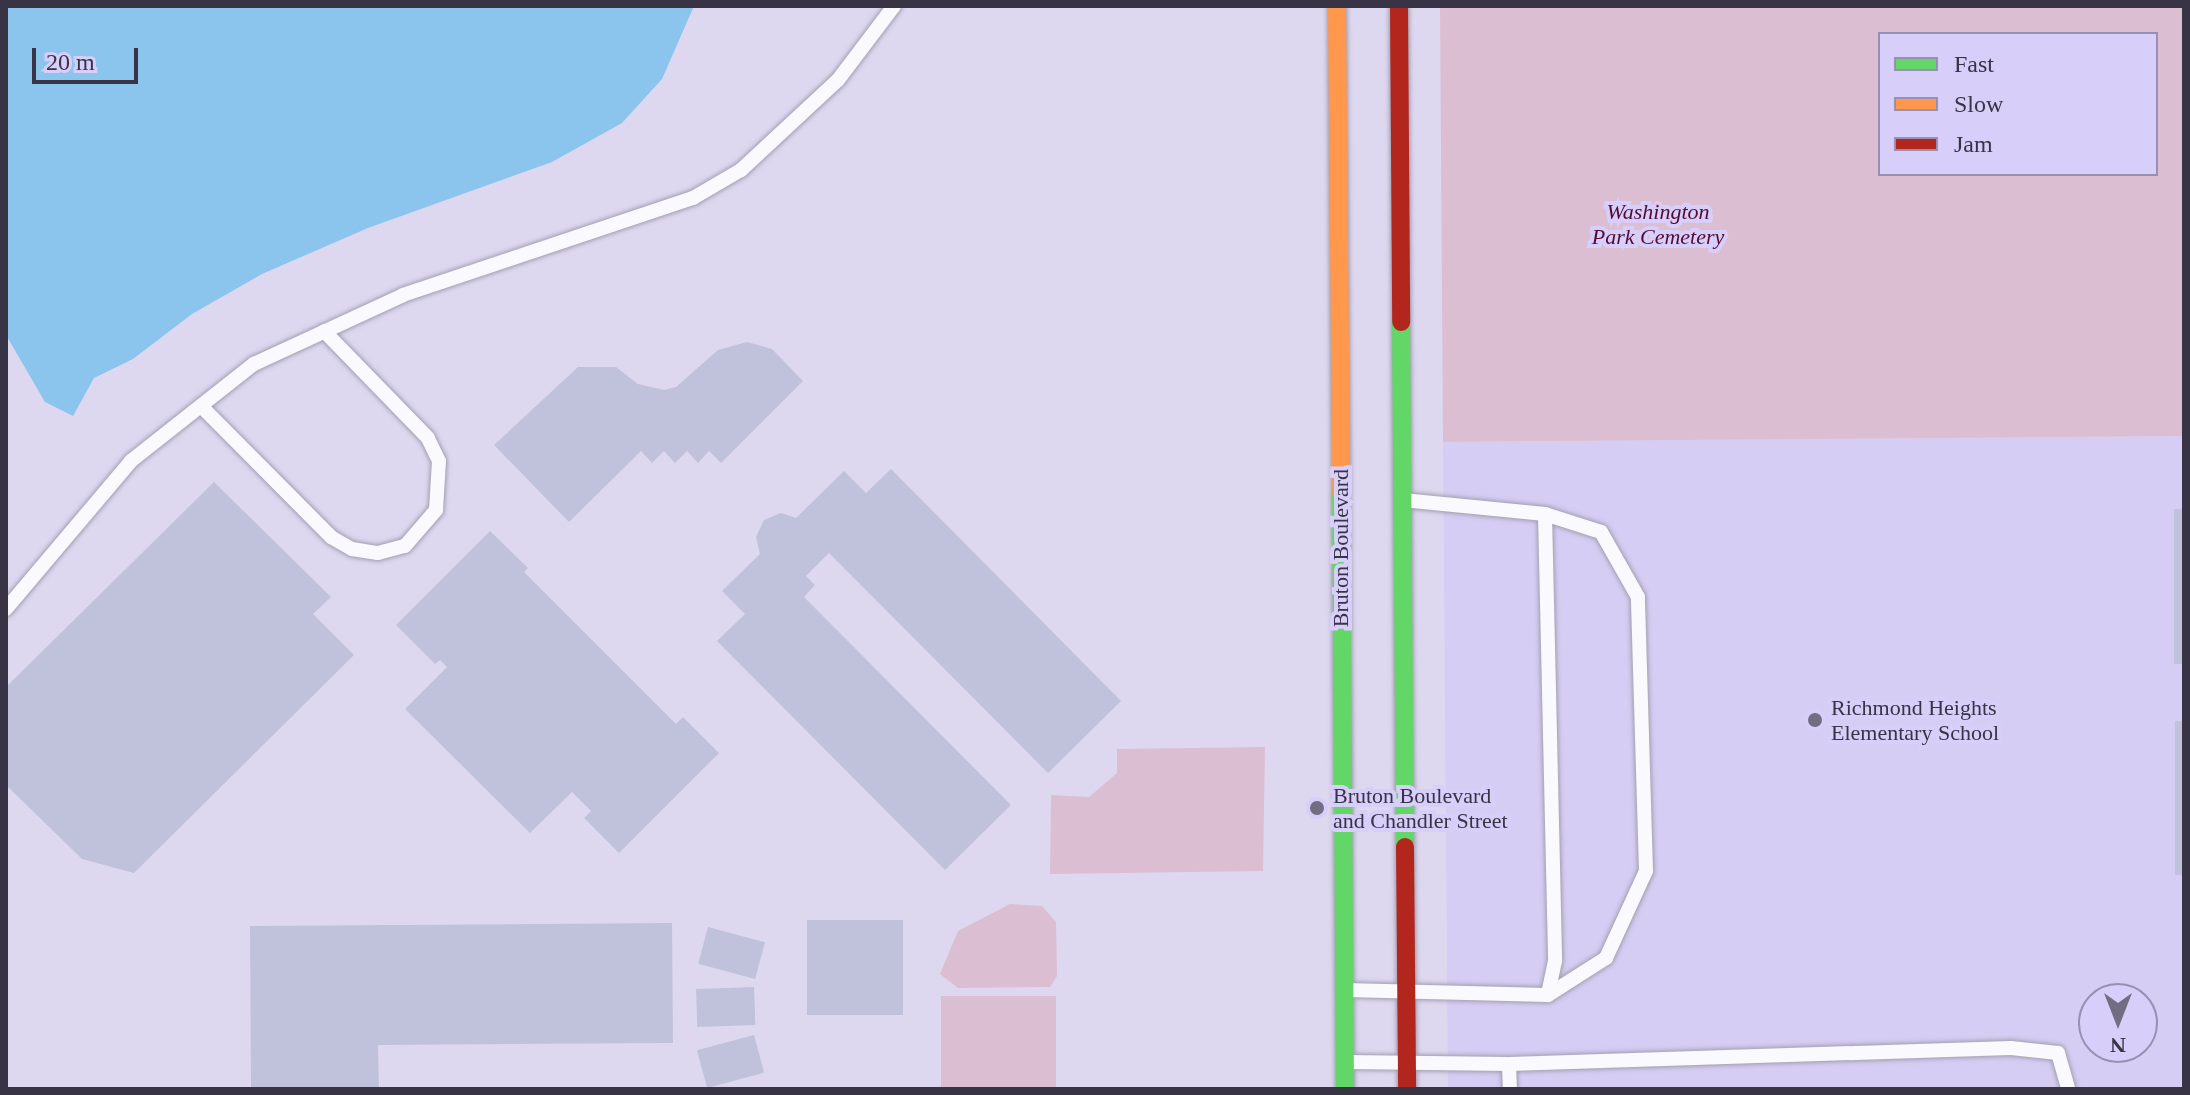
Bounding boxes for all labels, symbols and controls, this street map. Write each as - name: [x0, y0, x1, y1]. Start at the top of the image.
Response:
- scale bar: [36, 32, 142, 82]
- legend: [1878, 32, 2158, 176]
- text: 20 m: [46, 49, 95, 75]
- text: Fast: [1954, 51, 1994, 77]
- text: Slow: [1954, 91, 2003, 117]
- text: Jam: [1954, 131, 1993, 157]
- park label: Washington Park Cemetery: [1592, 198, 1724, 250]
- street label: Bruton Boulevard: [1328, 469, 1354, 627]
- place label: Richmond Heights Elementary School: [1831, 694, 1999, 746]
- marker: Richmond Heights Elementary School: [1806, 711, 1824, 729]
- place label: Bruton Boulevard and Chandler Street: [1333, 782, 1508, 834]
- marker: Bruton Boulevard and Chandler Street: [1308, 799, 1326, 817]
- north arrow: [2078, 983, 2158, 1063]
- text: N: [2110, 1033, 2126, 1058]

